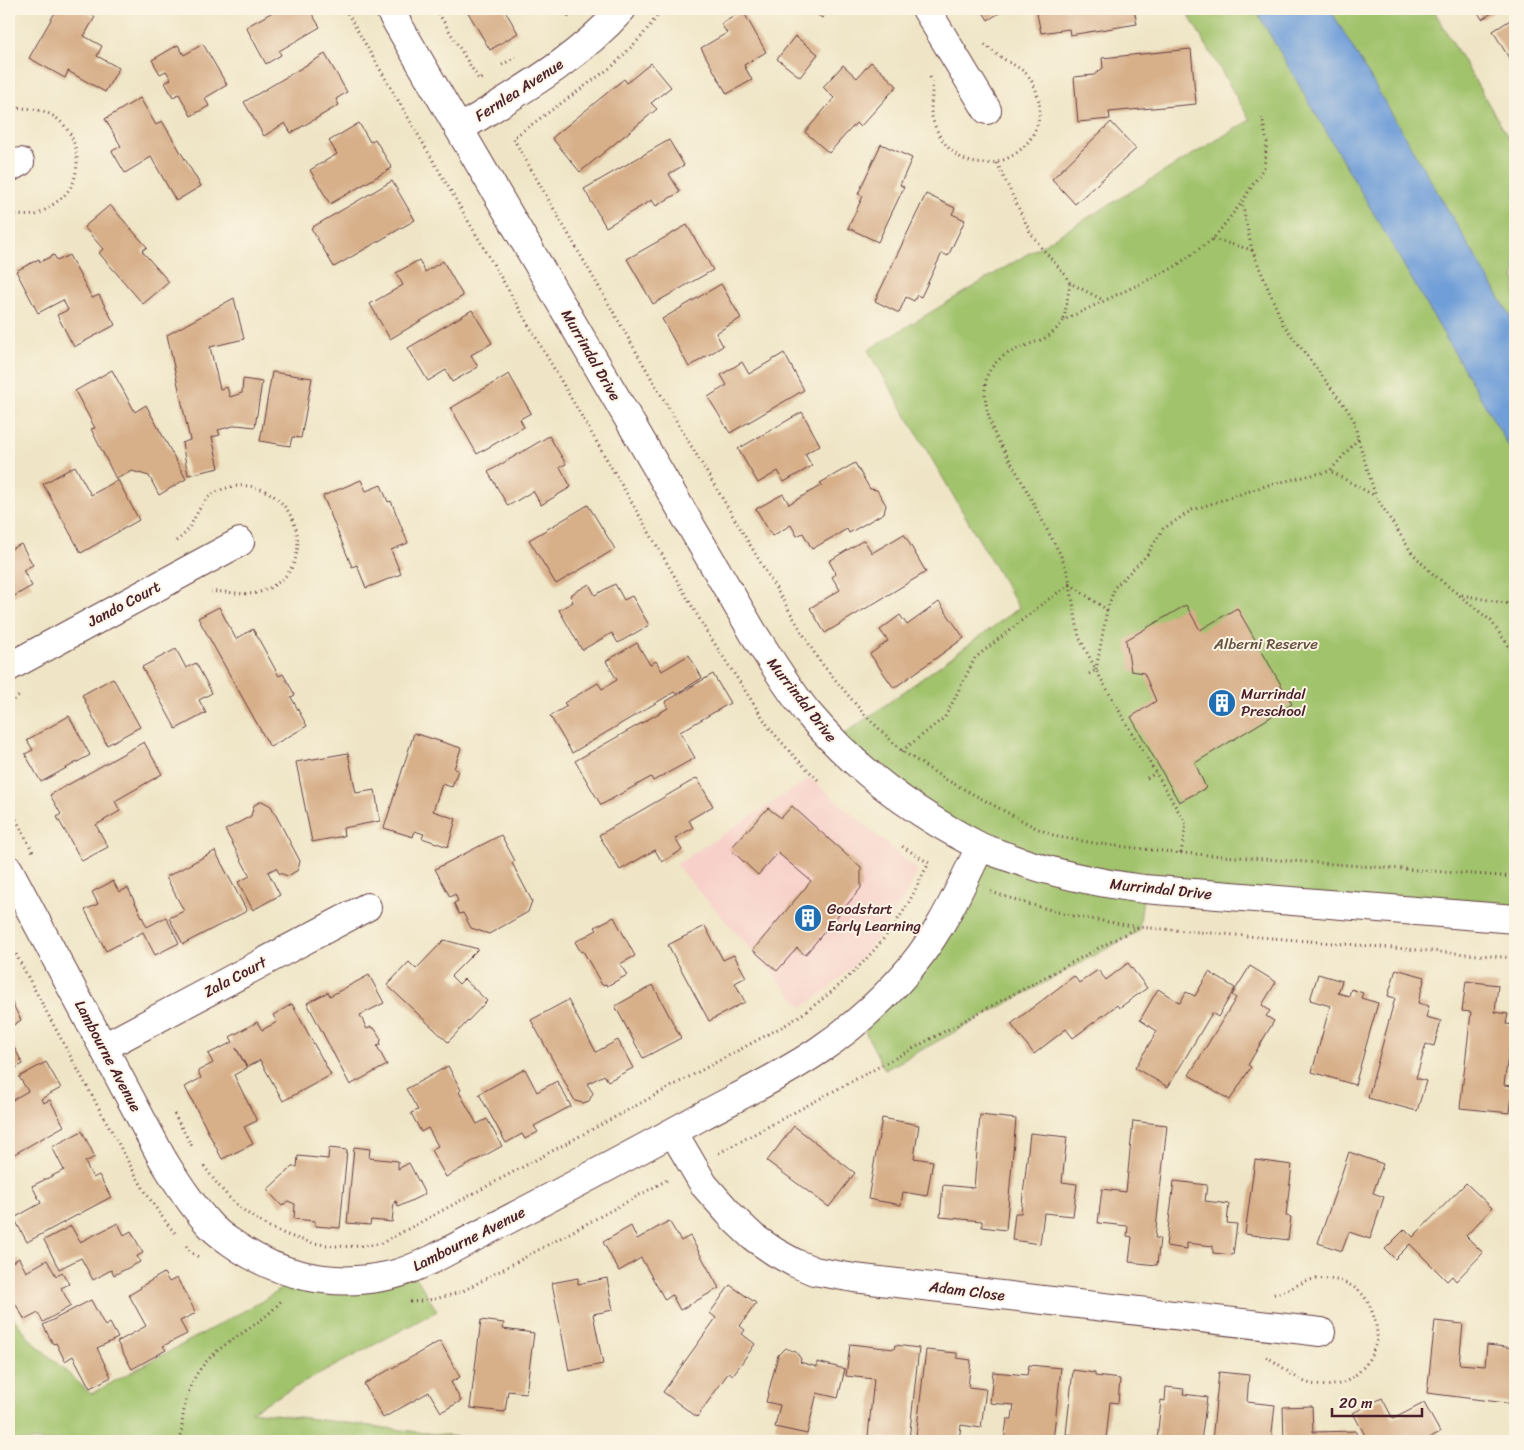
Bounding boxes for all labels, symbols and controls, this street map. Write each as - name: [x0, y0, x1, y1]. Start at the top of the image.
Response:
- street label: Fernlea Avenue: [469, 51, 569, 129]
- street label: Murrindal Drive: [554, 304, 628, 406]
- street label: Jando Court: [82, 574, 166, 635]
- park label: Alberni Reserve: [1213, 631, 1318, 657]
- street label: Murrindal Drive: [760, 652, 844, 749]
- place label: Murrindal Preschool: [1241, 681, 1306, 724]
- building icon: Murrindal Preschool: [1207, 688, 1237, 718]
- street label: Murrindal Drive: [1109, 871, 1214, 907]
- place label: Goodstart Early Learning: [827, 896, 922, 939]
- building icon: Goodstart Early Learning: [793, 903, 823, 933]
- street label: Zala Court: [199, 949, 272, 1005]
- street label: Lambourne Avenue: [67, 995, 149, 1117]
- street label: Lambourne Avenue: [408, 1199, 530, 1279]
- street label: Adam Close: [927, 1273, 1006, 1309]
- scale bar: [1332, 1385, 1422, 1417]
- text: 20 m: [1339, 1390, 1373, 1416]

